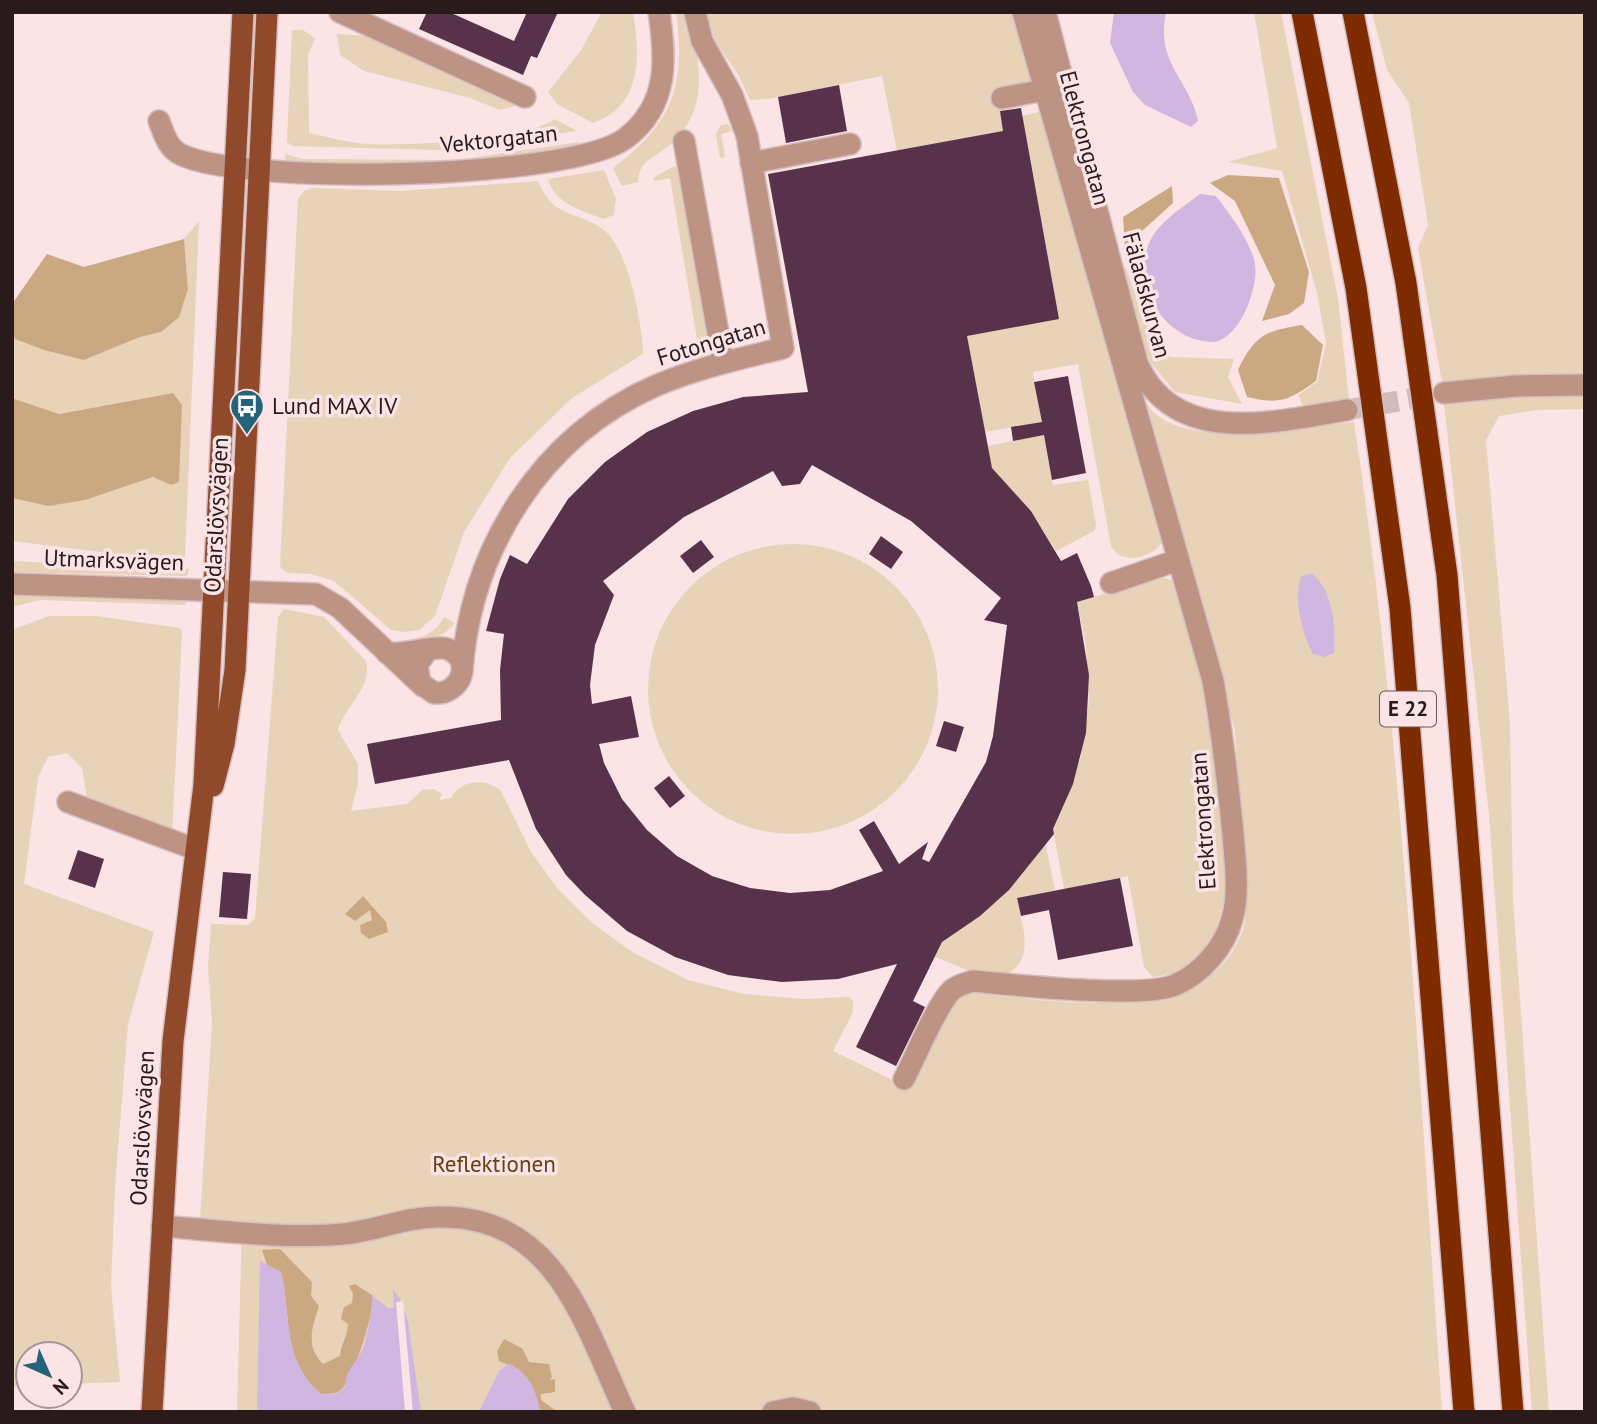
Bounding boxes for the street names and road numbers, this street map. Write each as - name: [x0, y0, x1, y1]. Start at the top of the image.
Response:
- street label: Elektrongatan: [1054, 68, 1117, 208]
- street label: Vektorgatan: [438, 118, 559, 159]
- street label: Fäladskurvan: [1117, 228, 1178, 361]
- street label: Fotongatan: [653, 311, 769, 372]
- street label: Odarslövsvägen: [197, 436, 234, 593]
- street label: Utmarksvägen: [43, 543, 185, 576]
- road number: E 22: [1380, 692, 1436, 726]
- street label: Elektrongatan: [1183, 751, 1222, 891]
- street label: Odarslövsvägen: [123, 1049, 160, 1206]

